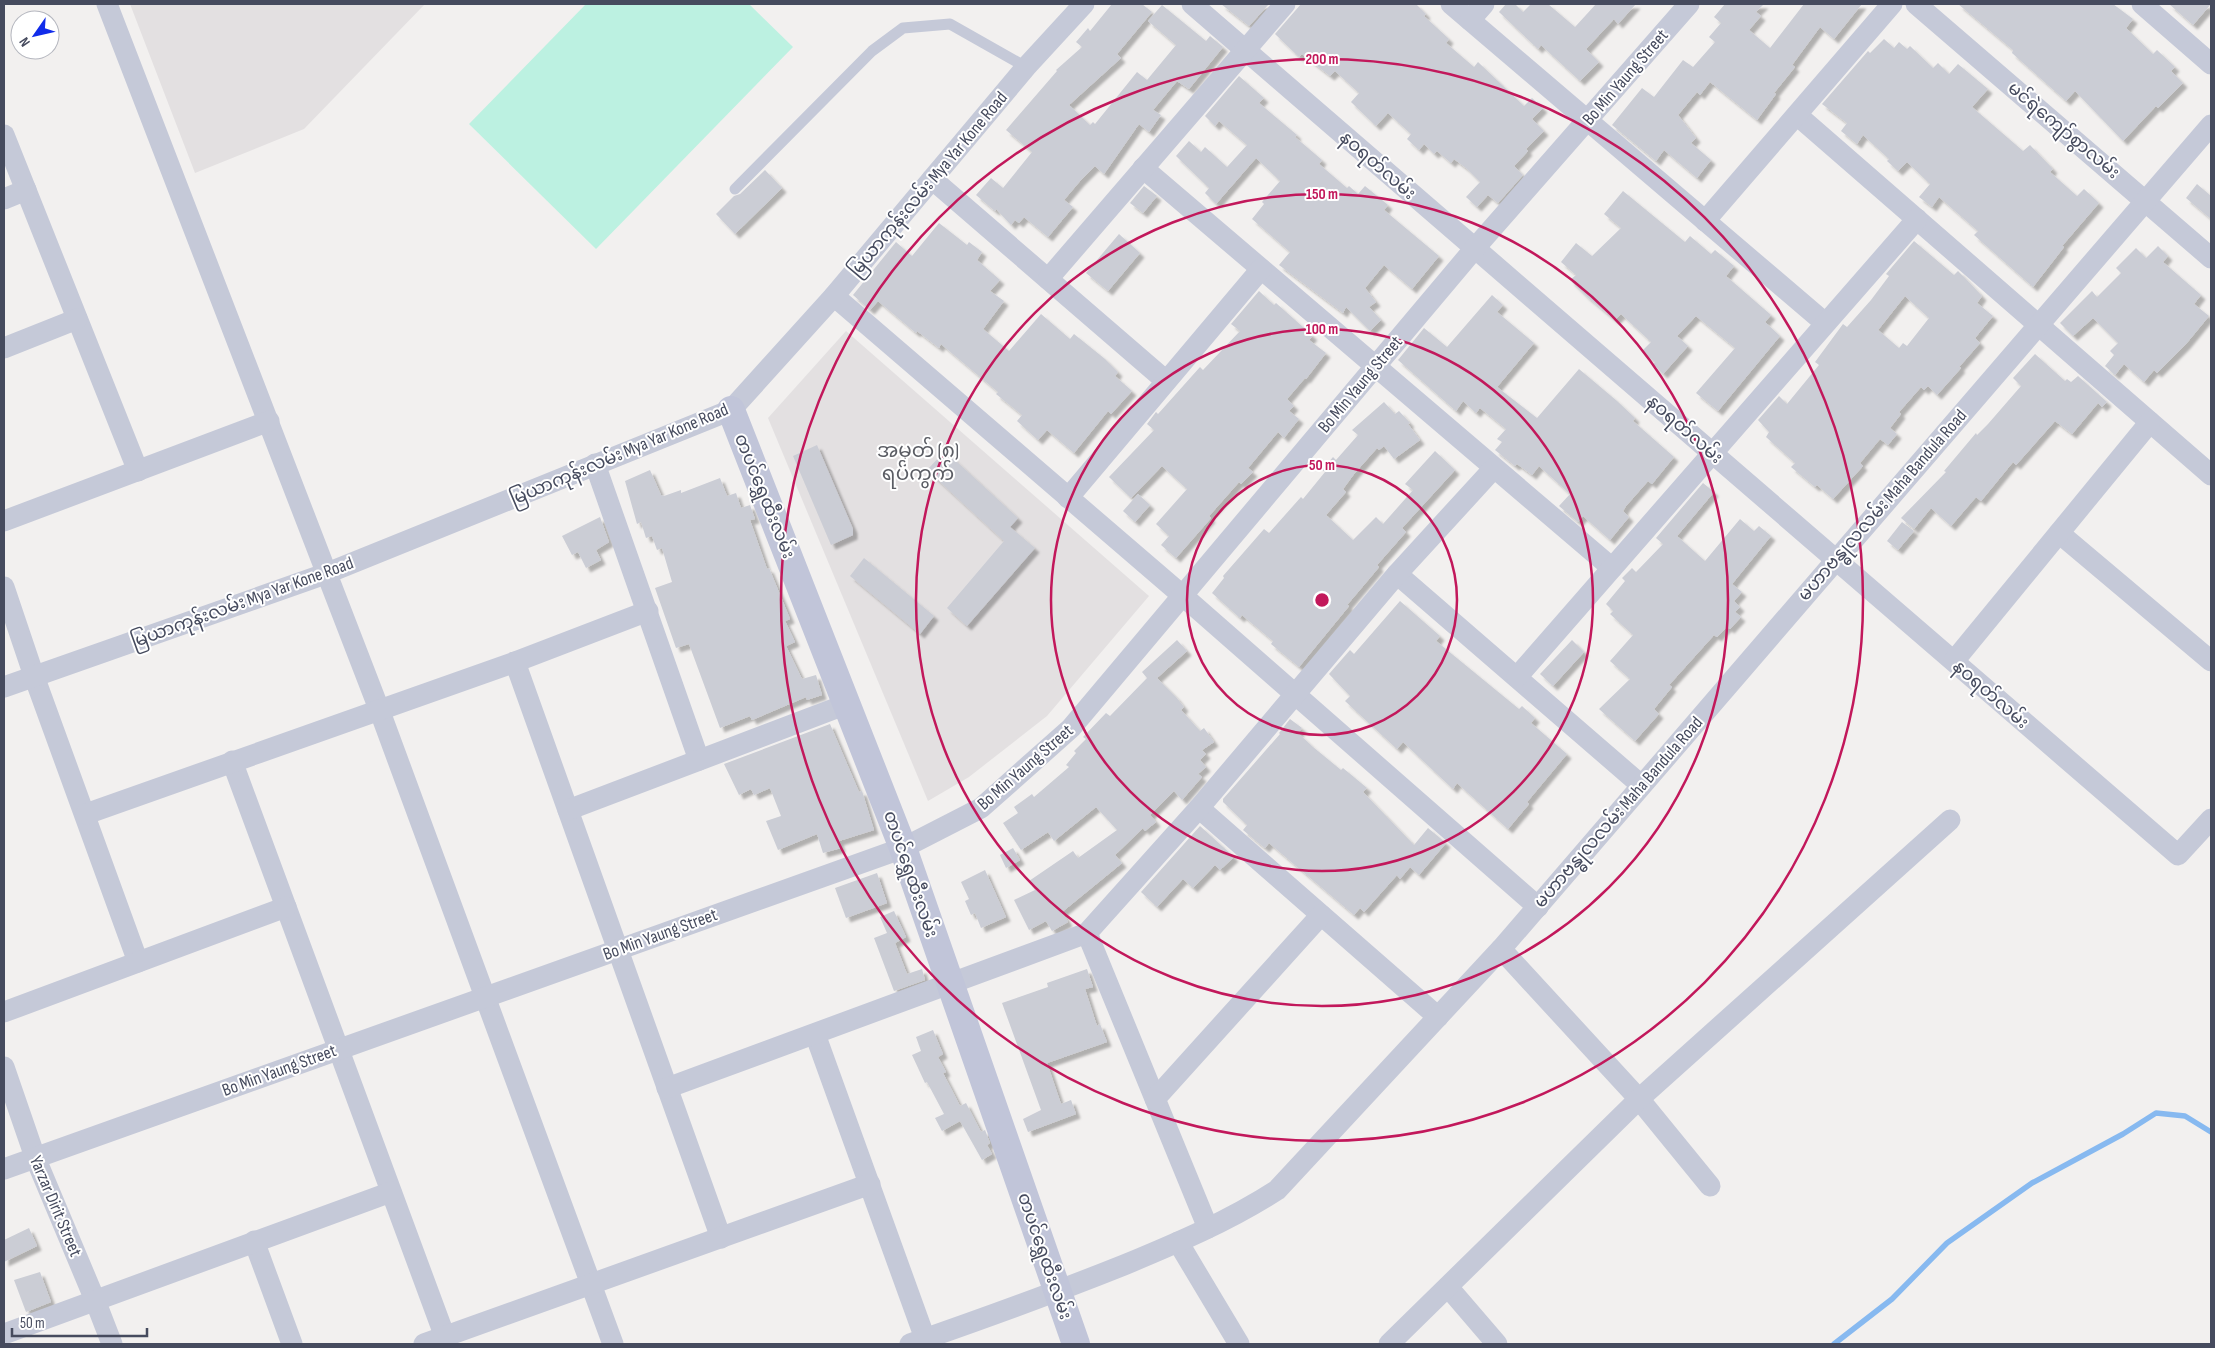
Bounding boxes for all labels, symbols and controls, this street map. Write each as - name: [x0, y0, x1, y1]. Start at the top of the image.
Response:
- north arrow: [10, 10, 60, 60]
- street label: Bo Min Yaung Street: [1578, 25, 1673, 129]
- text: N: [15, 34, 34, 50]
- text: 200 m: [1305, 50, 1339, 69]
- street label: မင်ရဲကျော်စွာလမ်း: [2001, 75, 2126, 186]
- street label: မြယာကုန်းလမ်း Mya Yar Kone Road: [843, 86, 1015, 284]
- street label: နဝရတ်လမ်း: [1333, 124, 1422, 207]
- text: 150 m: [1306, 185, 1338, 204]
- text: 100 m: [1306, 320, 1338, 339]
- street label: Bo Min Yaung Street: [1314, 331, 1407, 437]
- street label: နဝရတ်လမ်း: [1640, 388, 1729, 471]
- street label: မြယာကုန်းလမ်း Mya Yar Kone Road: [506, 396, 733, 514]
- street label: မဟာဗန္ဓုလလမ်း Maha Bandula Road: [1791, 403, 1975, 608]
- street label: တပင်ရွှေထီးလမ်း: [726, 429, 803, 563]
- district label: အမှတ် (၈) ရပ်ကွက်: [877, 436, 959, 489]
- text: 50 m: [1309, 456, 1335, 475]
- street label: မြယာကုန်းလမ်း Mya Yar Kone Road: [127, 550, 358, 656]
- centre of rings: [1313, 591, 1331, 609]
- street label: နဝရတ်လမ်း: [1946, 653, 2035, 736]
- street label: မဟာဗန္ဓုလလမ်း Maha Bandula Road: [1527, 710, 1711, 915]
- street label: Bo Min Yaung Street: [973, 720, 1078, 815]
- street label: တပင်ရွှေထီးလမ်း: [875, 807, 946, 942]
- street label: Bo Min Yaung Street: [600, 904, 721, 965]
- street label: Bo Min Yaung Street: [219, 1040, 340, 1101]
- street label: Yarzar Dirit Street: [25, 1153, 86, 1260]
- street label: တပင်ရွှေထီးလမ်း: [1009, 1189, 1080, 1324]
- scale bar: [12, 1306, 148, 1338]
- text: 50 m: [20, 1314, 45, 1333]

